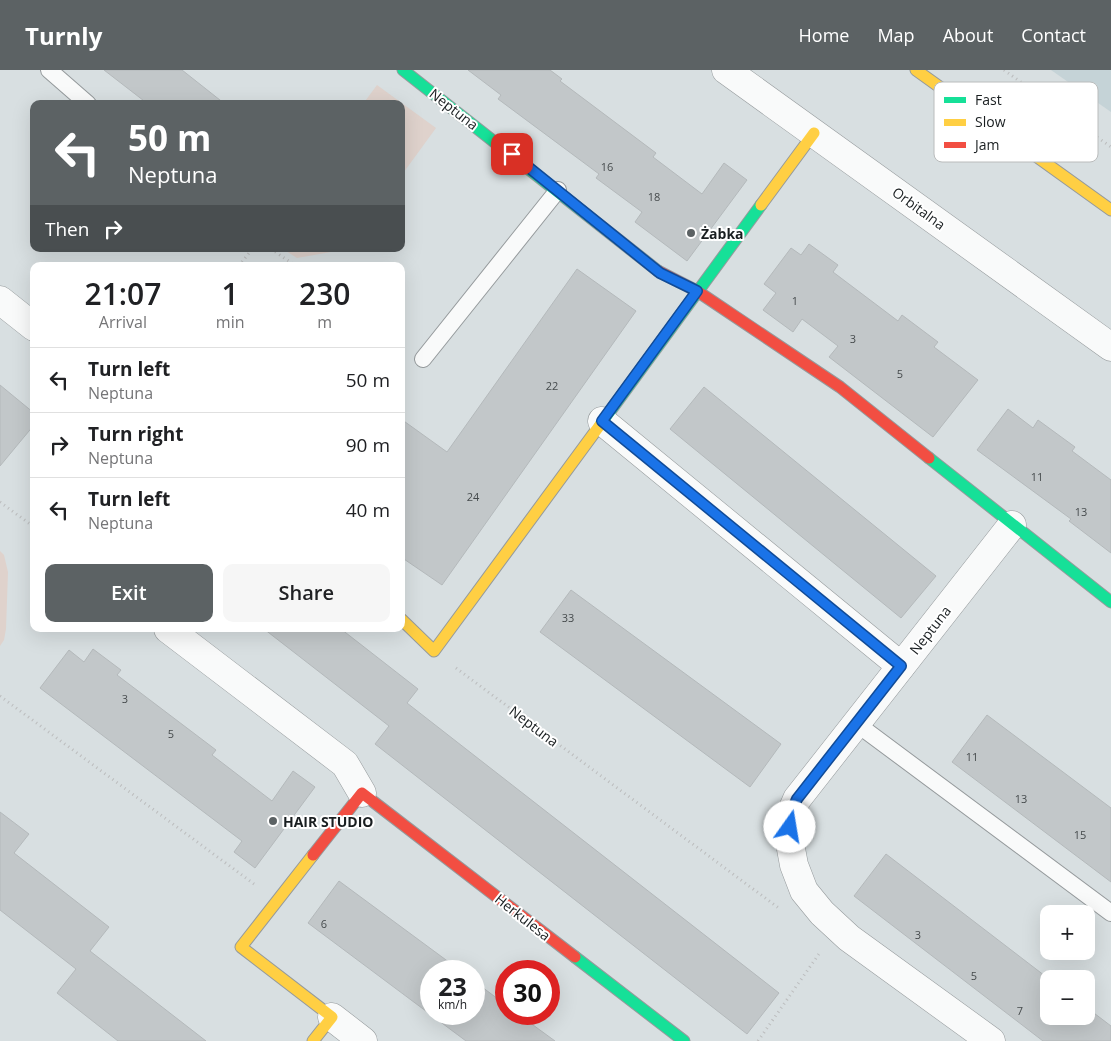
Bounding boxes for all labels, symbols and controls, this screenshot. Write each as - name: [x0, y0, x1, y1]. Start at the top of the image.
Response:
- text: Turnly: [25, 19, 102, 52]
- text: Home: [799, 23, 849, 47]
- text: Map: [877, 23, 915, 47]
- text: About: [943, 23, 993, 47]
- text: Contact: [1021, 23, 1086, 47]
- legend: [934, 82, 1098, 162]
- street label: Neptuna: [426, 84, 482, 134]
- text: Fast: [975, 90, 1002, 109]
- text: Slow: [975, 112, 1006, 131]
- text: 50 m: [128, 114, 211, 161]
- icon: left: [45, 120, 110, 185]
- pin: [491, 133, 533, 175]
- text: Jam: [973, 135, 1000, 154]
- icon: arrive: [498, 140, 526, 168]
- text: Neptuna: [128, 159, 217, 189]
- house number: 16: [601, 159, 613, 174]
- street label: Orbitalna: [889, 182, 949, 234]
- house number: 18: [648, 189, 660, 204]
- icon: right: [99, 215, 127, 243]
- text: Then: [45, 216, 89, 242]
- place label: Żabka: [701, 224, 744, 243]
- marker: Żabka: [685, 227, 697, 239]
- text: 21:07: [85, 273, 161, 314]
- text: 1: [222, 273, 239, 314]
- text: 230: [299, 273, 350, 314]
- house number: 1: [792, 293, 798, 308]
- text: Arrival: [99, 311, 147, 333]
- text: min: [216, 311, 245, 333]
- text: m: [317, 311, 332, 333]
- house number: 3: [850, 331, 856, 346]
- text: Turn left: [88, 356, 170, 382]
- icon: left: [45, 366, 73, 394]
- house number: 5: [897, 366, 903, 381]
- text: 50 m: [346, 367, 390, 393]
- house number: 22: [546, 378, 558, 393]
- text: Neptuna: [88, 382, 153, 404]
- text: Turn right: [88, 421, 183, 447]
- icon: right: [45, 431, 73, 459]
- text: 90 m: [346, 432, 390, 458]
- text: Neptuna: [88, 447, 153, 469]
- house number: 11: [1031, 469, 1043, 484]
- text: Turn left: [88, 486, 170, 512]
- house number: 24: [467, 489, 480, 504]
- icon: left: [45, 496, 73, 524]
- text: 40 m: [346, 497, 390, 523]
- house number: 13: [1075, 504, 1087, 519]
- text: Neptuna: [88, 512, 153, 534]
- button: Exit: [45, 564, 213, 622]
- button: Share: [223, 564, 390, 622]
- street label: Neptuna: [905, 602, 955, 658]
- house number: 33: [562, 610, 574, 625]
- house number: 3: [122, 691, 128, 706]
- street label: Neptuna: [506, 701, 562, 751]
- house number: 5: [168, 726, 174, 741]
- house number: 11: [966, 749, 978, 764]
- house number: 13: [1015, 791, 1027, 806]
- position arrow: [763, 800, 815, 852]
- place label: HAIR STUDIO: [283, 812, 373, 831]
- marker: HAIR STUDIO: [267, 815, 279, 827]
- house number: 15: [1074, 827, 1086, 842]
- street label: Herkulesa: [491, 889, 555, 945]
- map controls: [1040, 905, 1095, 1025]
- button: +: [1040, 905, 1095, 960]
- house number: 6: [321, 916, 327, 931]
- house number: 3: [915, 927, 921, 942]
- speed limit sign: 30: [495, 960, 560, 1025]
- house number: 5: [971, 968, 977, 983]
- text: 23: [438, 969, 467, 1003]
- button: −: [1040, 970, 1095, 1025]
- text: km/h: [438, 996, 467, 1013]
- house number: 7: [1017, 1003, 1023, 1018]

